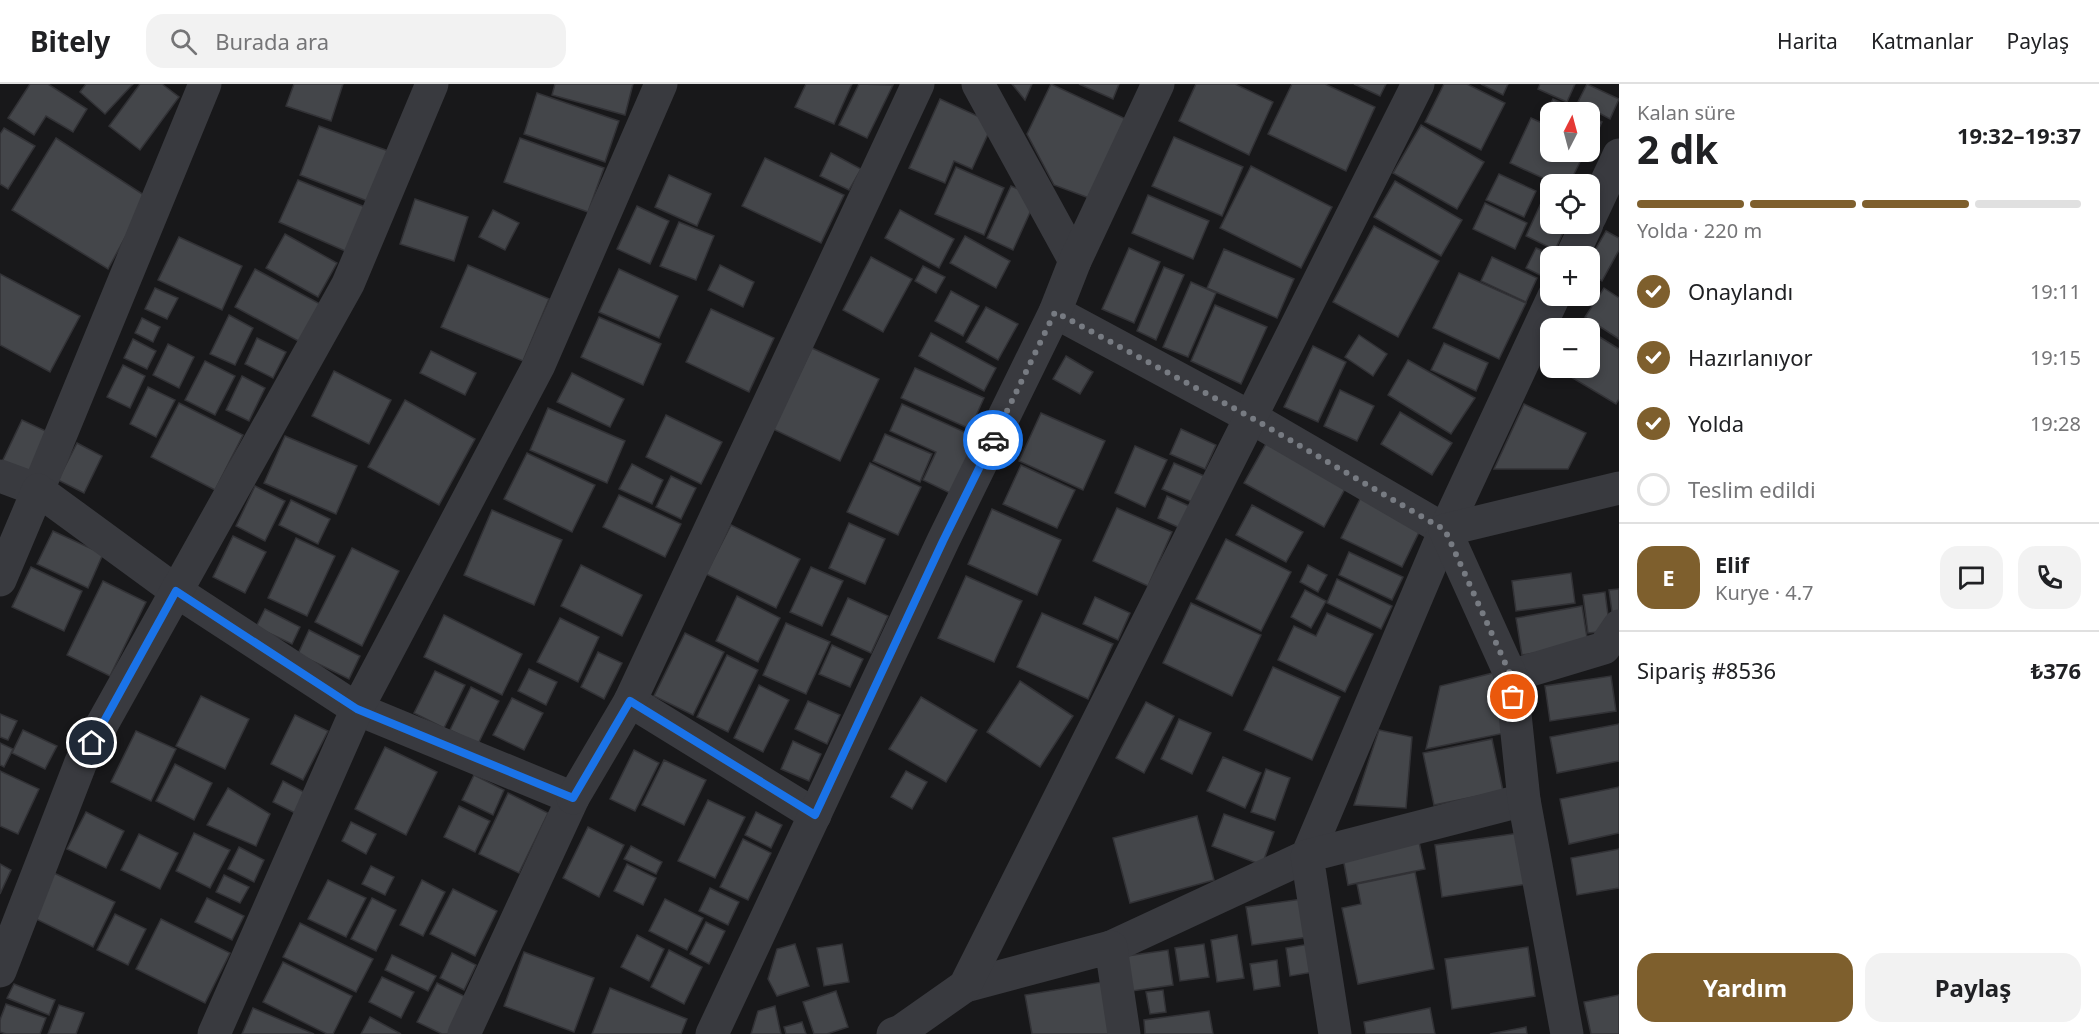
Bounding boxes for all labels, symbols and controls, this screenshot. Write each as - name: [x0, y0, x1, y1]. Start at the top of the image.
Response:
- search box: [146, 14, 566, 68]
- text: Bitely: [30, 22, 110, 60]
- icon: search: [167, 25, 200, 58]
- text: Burada ara: [215, 26, 329, 56]
- text: Harita: [1777, 27, 1838, 55]
- text: Katmanlar: [1871, 27, 1974, 55]
- text: Paylaş: [2007, 27, 2069, 55]
- text: Kalan süre: [1637, 99, 1736, 126]
- north arrow: [1540, 102, 1600, 162]
- map controls: [1540, 102, 1600, 378]
- text: 19:32–19:37: [1957, 120, 2081, 150]
- text: 2 dk: [1637, 122, 1718, 175]
- button: locate: [1540, 174, 1600, 234]
- text: Yolda · 220 m: [1637, 217, 1762, 244]
- button: +: [1540, 246, 1600, 306]
- icon: check: [1637, 275, 1670, 308]
- text: Onaylandı: [1688, 276, 1793, 306]
- text: 19:11: [2030, 278, 2081, 305]
- button: −: [1540, 318, 1600, 378]
- icon: check: [1637, 341, 1670, 374]
- text: Hazırlanıyor: [1688, 342, 1813, 372]
- text: 19:15: [2030, 344, 2081, 371]
- icon: check: [1637, 407, 1670, 440]
- text: Yolda: [1688, 408, 1744, 438]
- courier: [963, 410, 1023, 470]
- text: 19:28: [2030, 410, 2081, 437]
- icon: car: [977, 424, 1010, 457]
- text: Teslim edildi: [1688, 474, 1816, 504]
- button: chat: [1940, 546, 2003, 609]
- button: phone: [2018, 546, 2081, 609]
- text: Elif: [1715, 549, 1749, 579]
- text: E: [1662, 562, 1675, 592]
- text: Kurye · 4.7: [1715, 579, 1813, 606]
- text: Sipariş #8536: [1637, 655, 1776, 685]
- text: ₺376: [2031, 655, 2081, 685]
- pin: [1487, 671, 1538, 722]
- icon: bag: [1496, 680, 1529, 713]
- pin: [66, 717, 117, 768]
- icon: home: [75, 726, 108, 759]
- button: Yardım: [1637, 953, 1853, 1022]
- button: Paylaş: [1865, 953, 2081, 1022]

